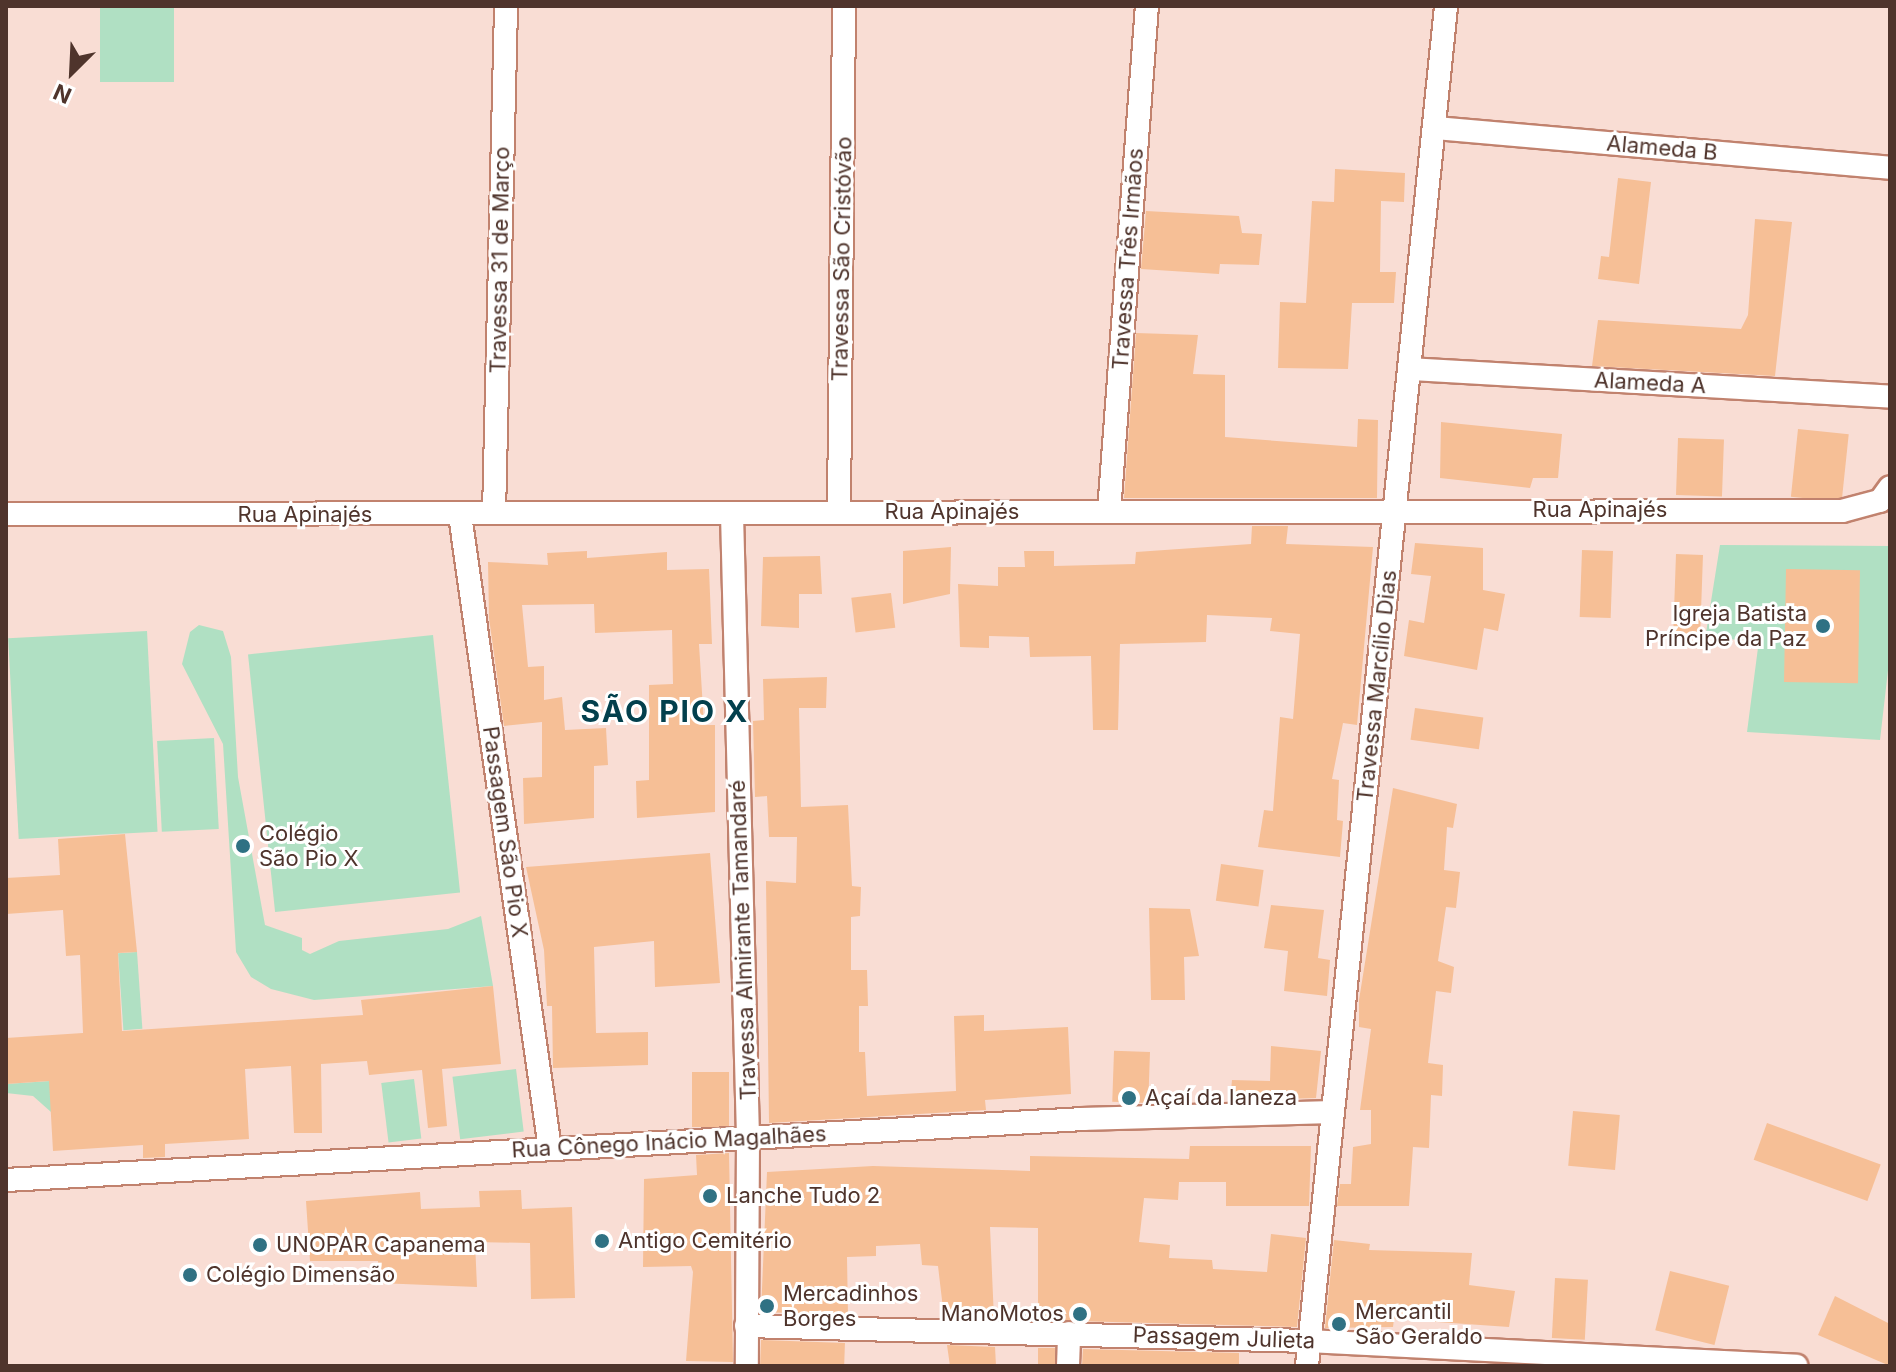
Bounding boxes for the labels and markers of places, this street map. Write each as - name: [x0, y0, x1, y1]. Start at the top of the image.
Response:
- place label: Igreja Batista Príncipe da Paz: [1645, 600, 1807, 652]
- marker: Igreja Batista Príncipe da Paz: [1814, 617, 1832, 635]
- place label: Colégio São Pio X: [259, 820, 359, 872]
- marker: Colégio São Pio X: [234, 837, 252, 855]
- place label: Açaí da Ianeza: [1145, 1085, 1297, 1111]
- marker: Açaí da Ianeza: [1120, 1089, 1138, 1107]
- place label: Lanche Tudo 2: [726, 1183, 880, 1209]
- marker: Lanche Tudo 2: [701, 1187, 719, 1205]
- place label: Antigo Cemitério: [618, 1228, 792, 1254]
- place label: UNOPAR Capanema: [276, 1232, 486, 1258]
- marker: Antigo Cemitério: [593, 1232, 611, 1250]
- marker: UNOPAR Capanema: [251, 1236, 269, 1254]
- place label: Colégio Dimensão: [206, 1262, 395, 1288]
- marker: Colégio Dimensão: [181, 1266, 199, 1284]
- place label: Mercadinhos Borges: [783, 1280, 918, 1332]
- marker: Mercadinhos Borges: [758, 1297, 776, 1315]
- place label: Mercantil São Geraldo: [1355, 1298, 1483, 1350]
- place label: ManoMotos: [941, 1301, 1064, 1327]
- marker: ManoMotos: [1071, 1305, 1089, 1323]
- marker: Mercantil São Geraldo: [1330, 1315, 1348, 1333]

